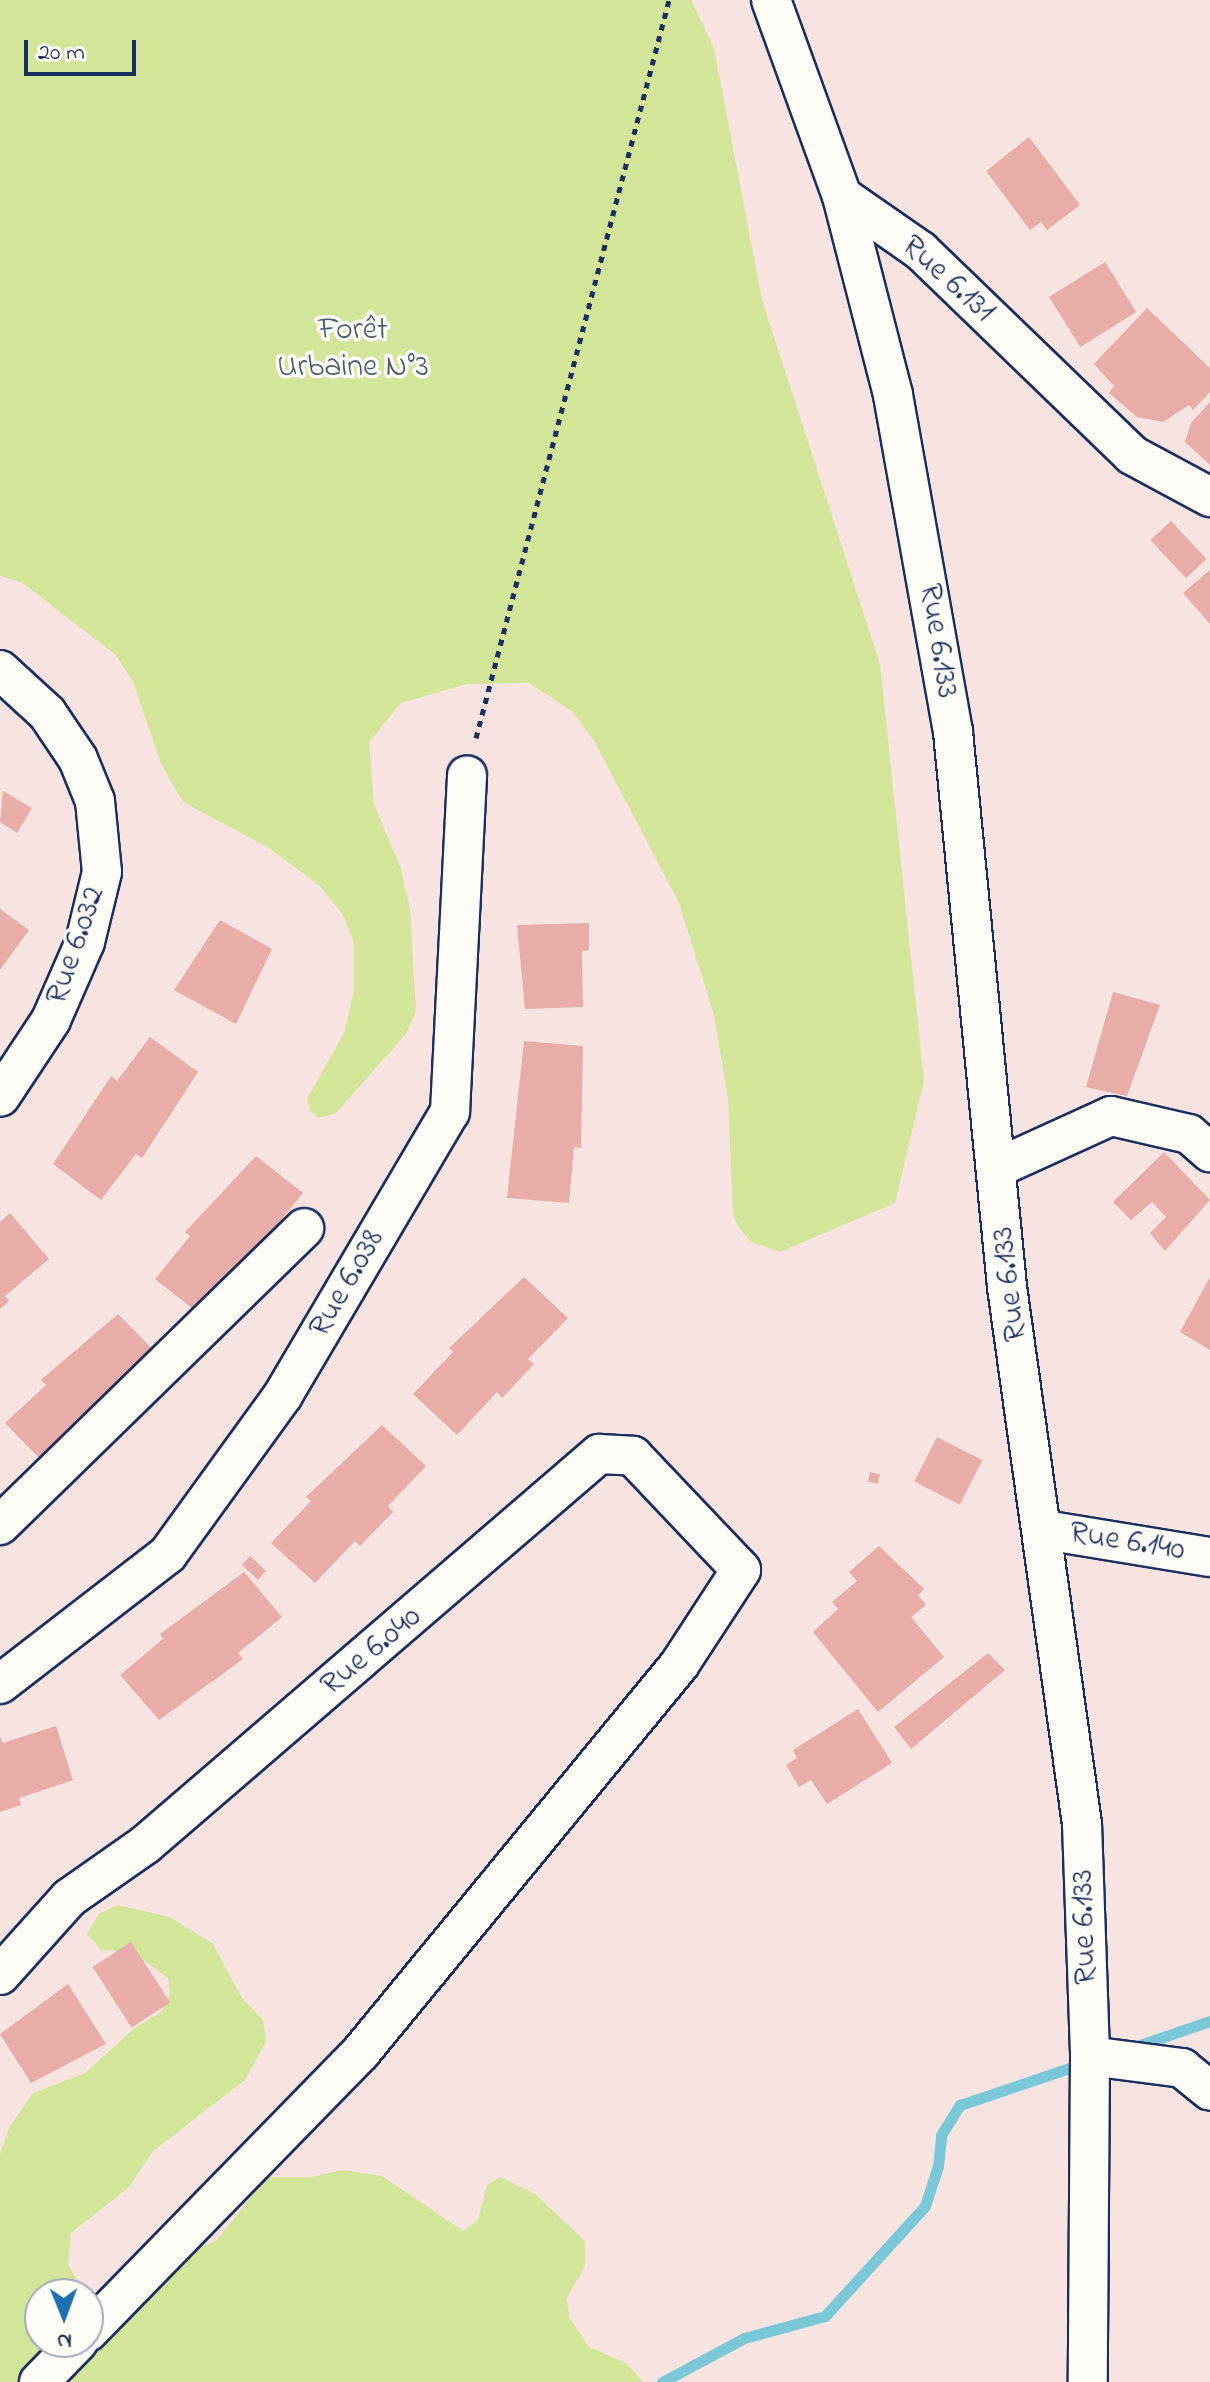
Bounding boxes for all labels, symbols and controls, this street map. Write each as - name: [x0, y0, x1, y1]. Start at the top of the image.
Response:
- scale bar: [28, 24, 140, 74]
- text: 20 m: [38, 36, 85, 71]
- street label: Rue 6.131: [892, 228, 1002, 332]
- park label: Forêt Urbaine N°3: [277, 313, 429, 388]
- street label: Rue 6.133: [909, 581, 965, 701]
- street label: Rue 6.032: [39, 882, 115, 1010]
- street label: Rue 6.038: [302, 1223, 394, 1345]
- street label: Rue 6.133: [985, 1224, 1037, 1344]
- street label: Rue 6.140: [1067, 1515, 1187, 1571]
- street label: Rue 6.040: [314, 1599, 430, 1705]
- street label: Rue 6.133: [1065, 1869, 1107, 1985]
- north arrow: [24, 2278, 104, 2358]
- text: N: [57, 2324, 72, 2356]

